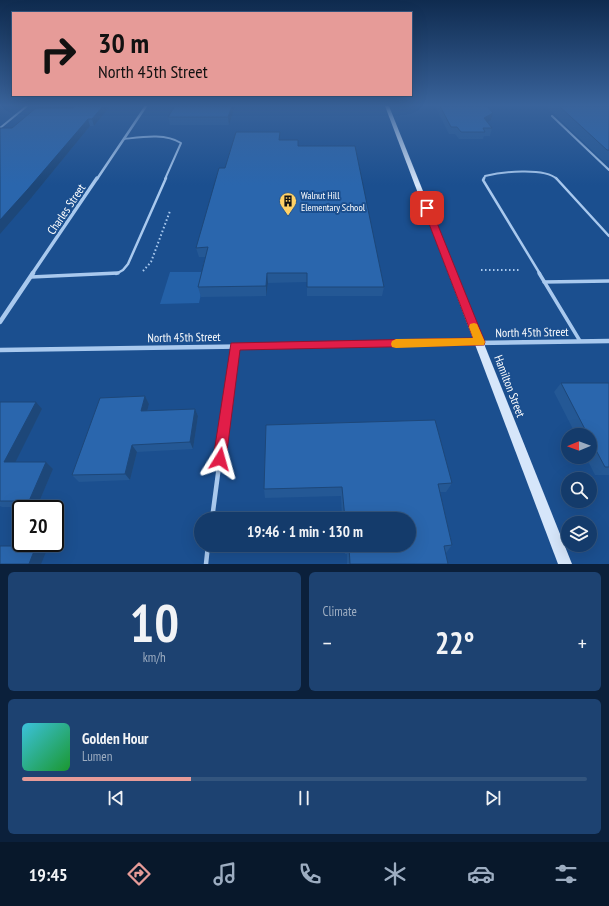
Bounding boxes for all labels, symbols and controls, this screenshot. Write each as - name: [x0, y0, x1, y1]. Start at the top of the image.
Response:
- text: 30 m: [98, 24, 149, 61]
- icon: right: [32, 28, 84, 80]
- text: North 45th Street: [98, 60, 208, 83]
- street label: Charles Street: [44, 180, 89, 237]
- place label: Walnut Hill Elementary School: [301, 189, 366, 214]
- building icon: Walnut Hill Elementary School: [278, 191, 298, 216]
- pin: [410, 191, 444, 225]
- icon: arrive: [416, 197, 438, 219]
- street label: North 45th Street: [495, 324, 569, 340]
- street label: North 45th Street: [147, 329, 221, 345]
- street label: Hamilton Street: [491, 353, 529, 420]
- north arrow: [561, 428, 597, 464]
- map controls: [561, 428, 597, 552]
- position arrow: [199, 438, 241, 480]
- button: search: [561, 472, 597, 508]
- speed limit sign: 20: [12, 500, 64, 552]
- button: layers: [561, 516, 597, 552]
- text: 19:46 · 1 min · 130 m: [247, 522, 363, 541]
- text: 10: [129, 589, 179, 656]
- text: Climate: [323, 603, 357, 620]
- text: 22°: [435, 623, 475, 662]
- text: −: [323, 629, 332, 657]
- text: +: [578, 629, 587, 657]
- text: km/h: [143, 649, 166, 666]
- text: Golden Hour: [82, 729, 149, 748]
- text: Lumen: [82, 748, 112, 765]
- icon: previous: [105, 787, 127, 809]
- icon: pause: [293, 787, 315, 809]
- icon: next: [482, 787, 504, 809]
- icon: directions: [125, 860, 153, 888]
- icon: music: [211, 860, 239, 888]
- icon: phone: [296, 860, 324, 888]
- icon: climate: [381, 860, 409, 888]
- icon: car: [467, 860, 495, 888]
- icon: filters: [552, 860, 580, 888]
- text: 19:45: [29, 863, 68, 886]

